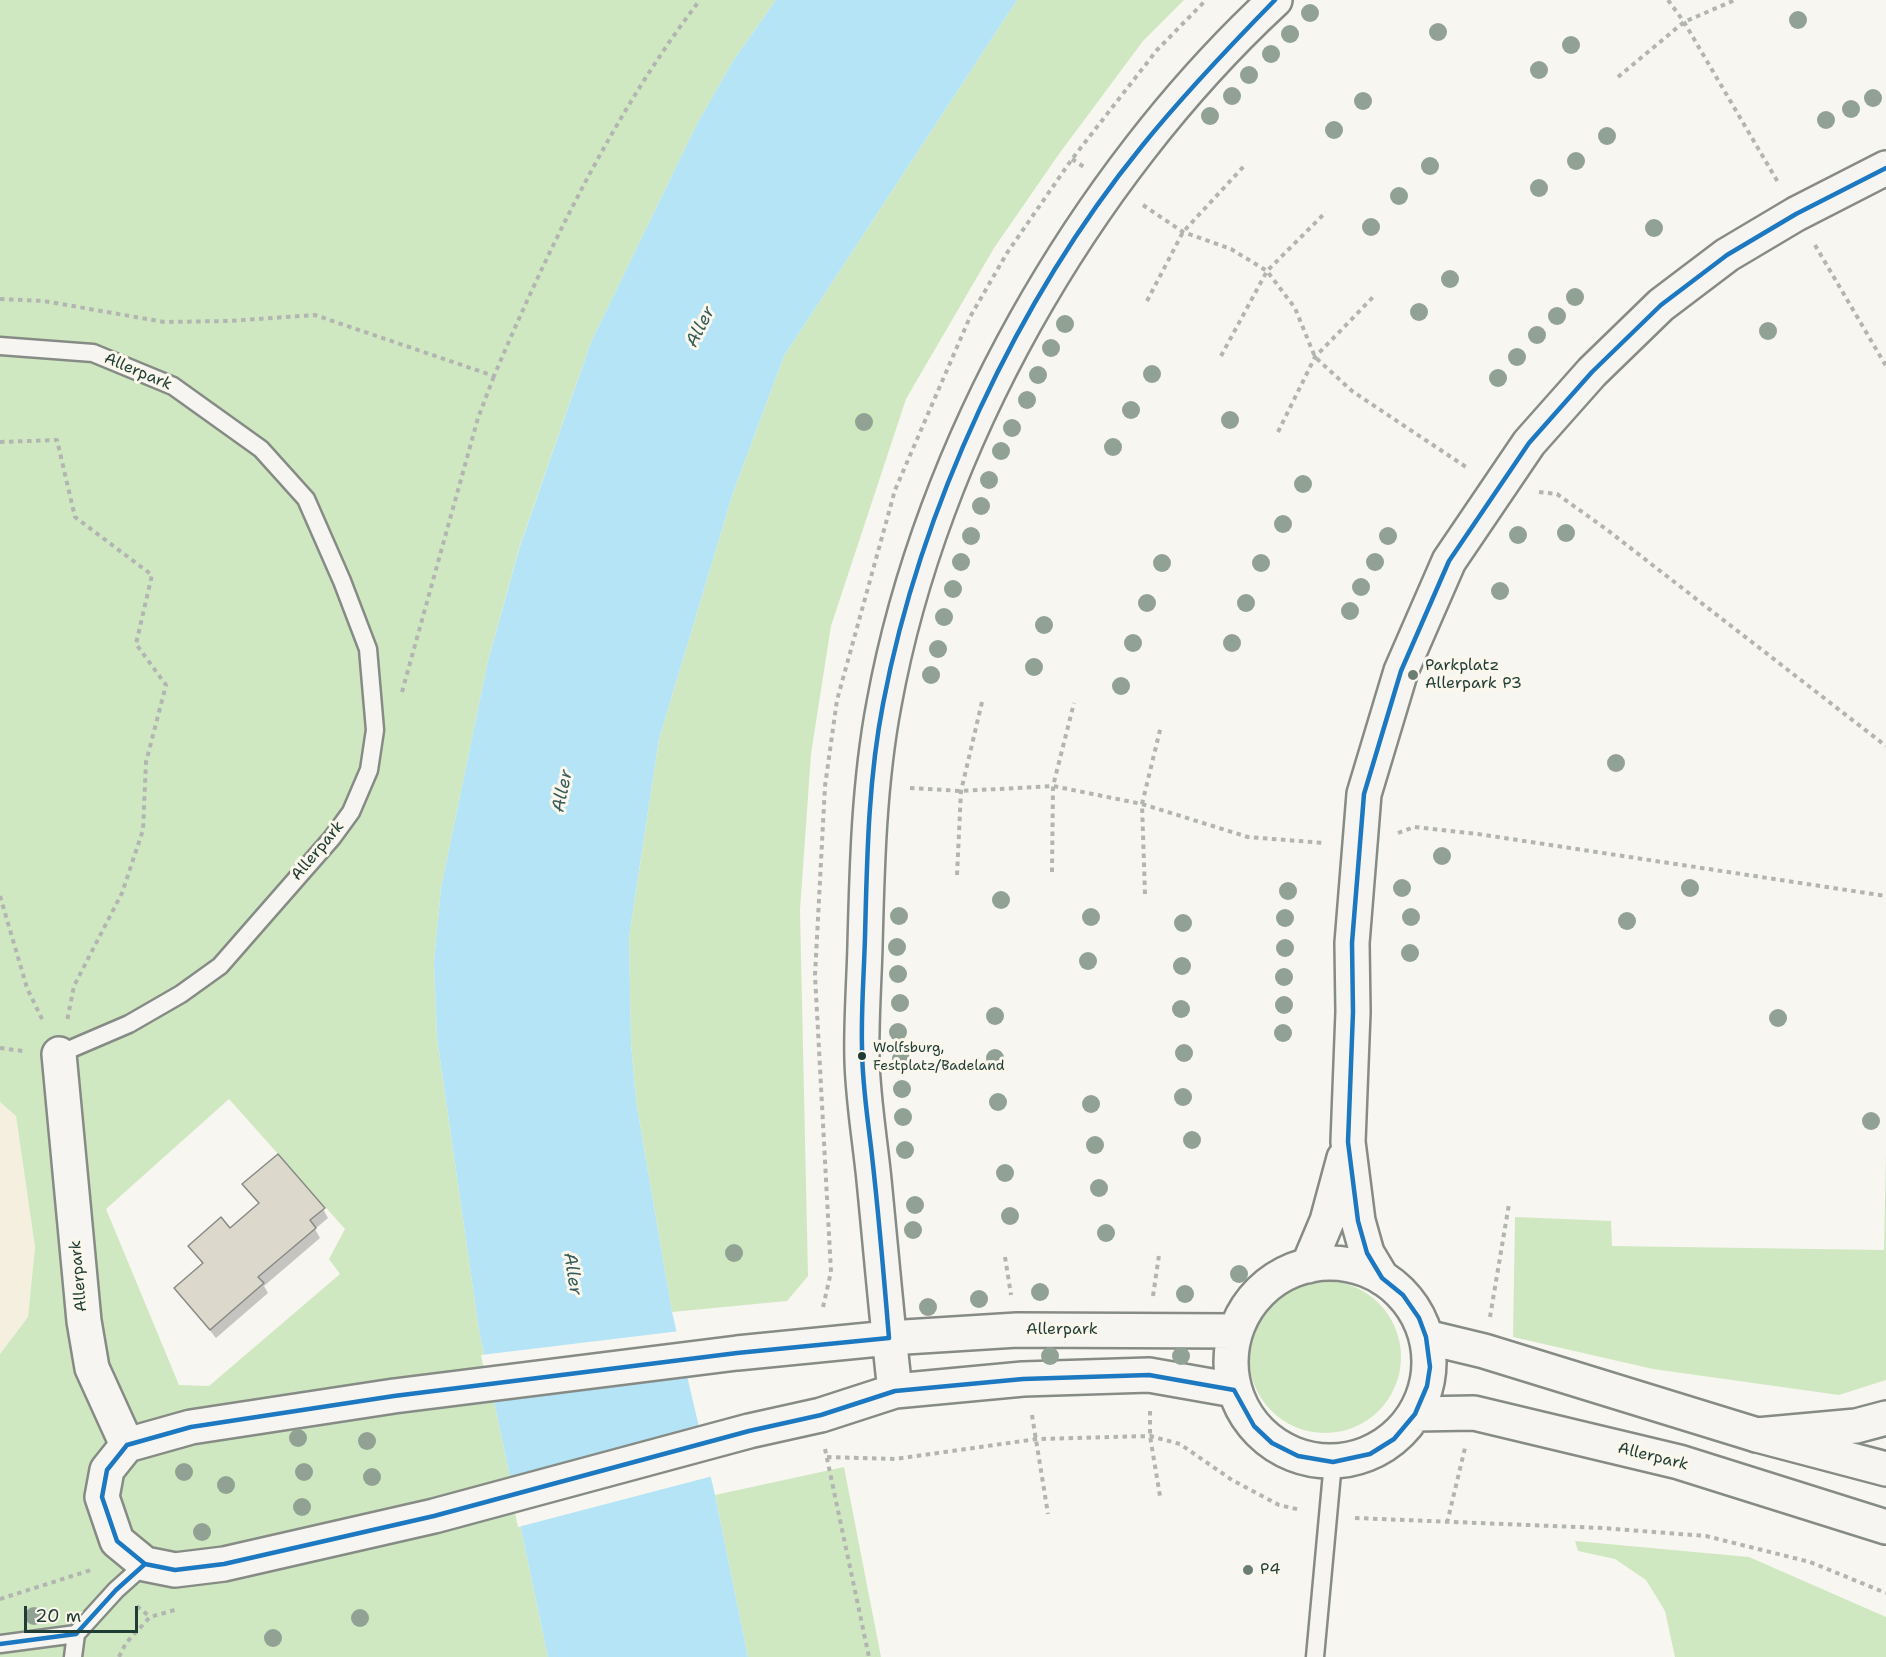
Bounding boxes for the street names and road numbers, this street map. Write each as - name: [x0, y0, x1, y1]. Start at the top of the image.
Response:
- street label: Allerpark: [101, 349, 175, 395]
- street label: Allerpark: [288, 817, 348, 885]
- street label: Allerpark: [66, 1239, 92, 1313]
- street label: Allerpark: [1026, 1320, 1098, 1340]
- street label: Allerpark: [1616, 1439, 1690, 1475]

